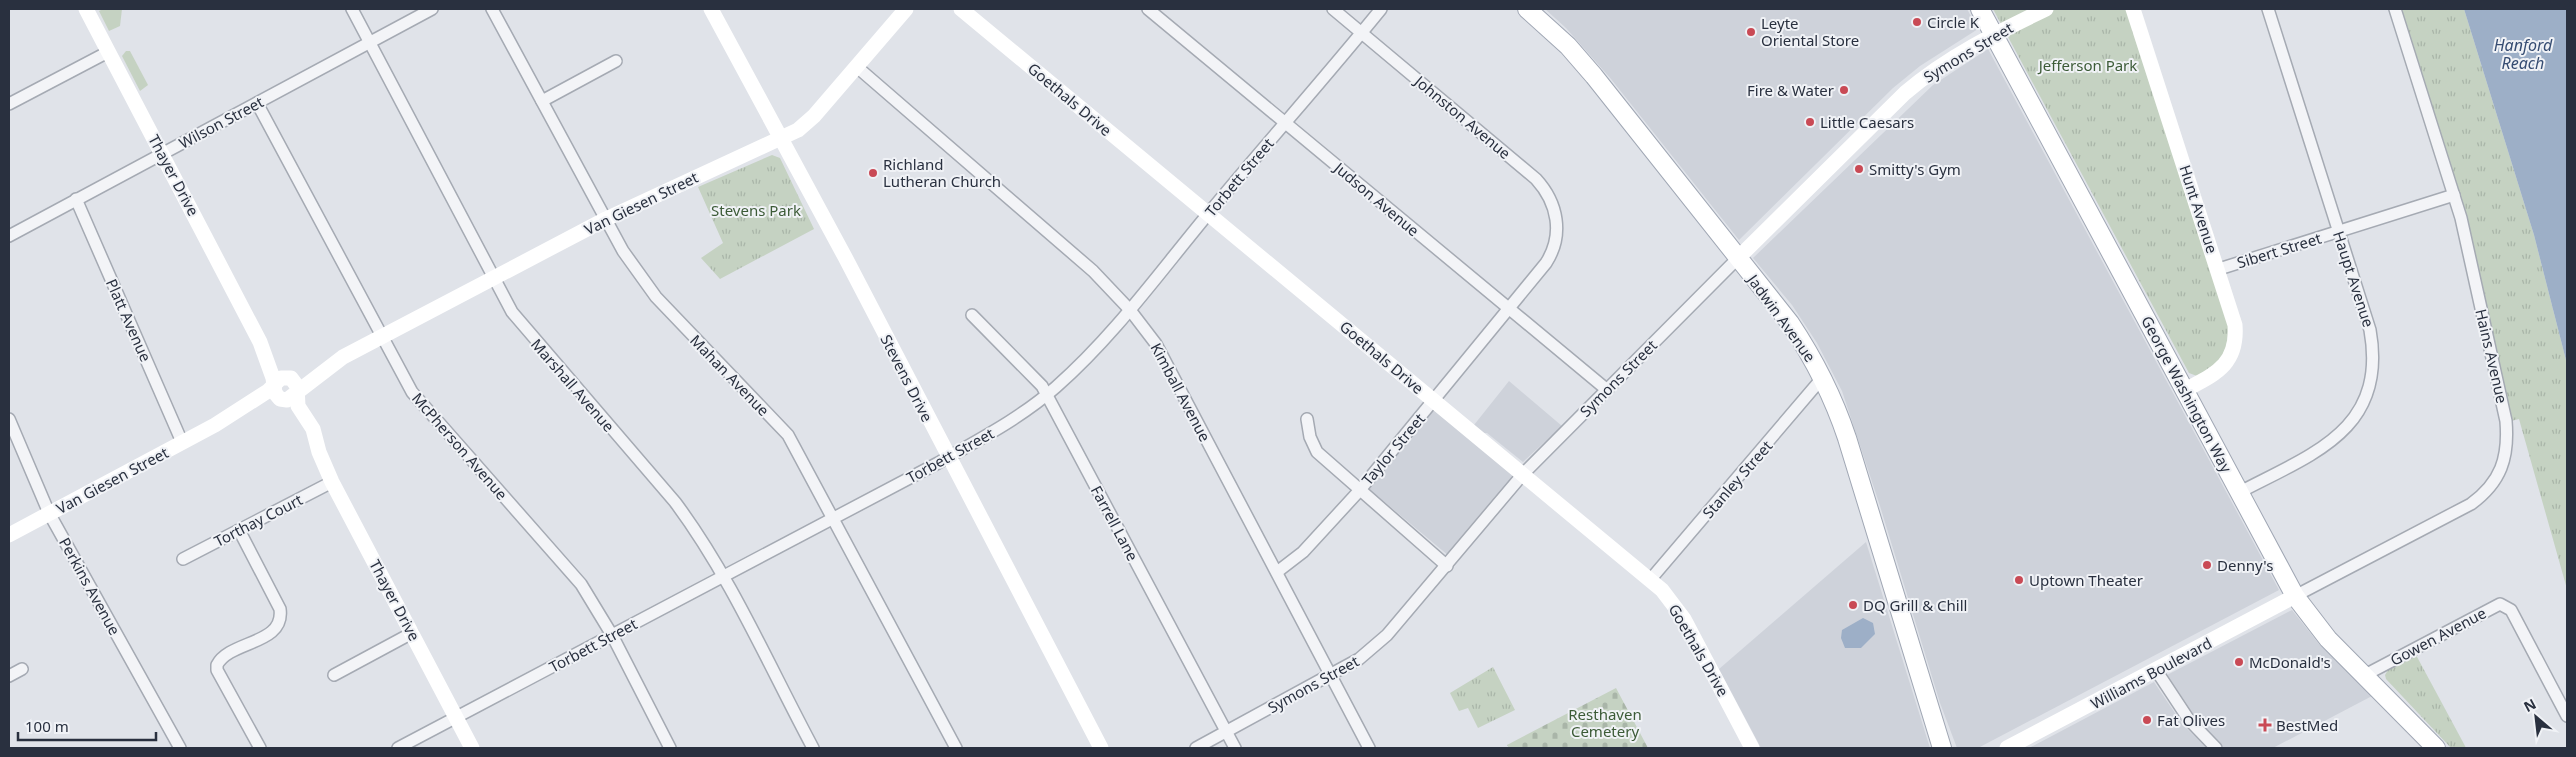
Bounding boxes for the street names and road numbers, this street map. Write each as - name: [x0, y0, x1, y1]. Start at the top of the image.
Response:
- street label: Symons Street: [1919, 17, 2017, 87]
- street label: Goethals Drive: [1024, 58, 1116, 140]
- street label: Johnston Avenue: [1409, 70, 1515, 163]
- street label: Wilson Street: [175, 91, 267, 153]
- street label: Thayer Drive: [144, 131, 204, 219]
- street label: Torbett Street: [1200, 133, 1278, 221]
- street label: Judson Avenue: [1329, 156, 1424, 240]
- street label: Hunt Avenue: [2175, 162, 2223, 256]
- street label: Van Giesen Street: [581, 167, 702, 239]
- street label: Sibert Street: [2234, 228, 2324, 272]
- street label: Haupt Avenue: [2329, 228, 2379, 330]
- street label: Jadwin Avenue: [1742, 269, 1820, 366]
- street label: Platt Avenue: [102, 275, 156, 365]
- street label: Hains Avenue: [2471, 307, 2513, 405]
- street label: George Washington Way: [2137, 312, 2237, 476]
- street label: Goethals Drive: [1336, 316, 1428, 398]
- street label: Mahan Avenue: [686, 330, 774, 420]
- street label: Stevens Drive: [876, 331, 938, 425]
- street label: Marshall Avenue: [527, 334, 619, 436]
- street label: Symons Street: [1575, 335, 1661, 421]
- street label: Kimball Avenue: [1147, 339, 1215, 445]
- street label: McPherson Avenue: [408, 388, 512, 504]
- street label: Taylor Street: [1357, 408, 1429, 489]
- street label: Torbett Street: [903, 422, 998, 487]
- street label: Stanley Street: [1698, 435, 1777, 522]
- street label: Van Giesen Street: [52, 442, 172, 518]
- street label: Farrell Lane: [1087, 482, 1143, 564]
- street label: Torthay Court: [210, 489, 306, 551]
- street label: Perkins Avenue: [55, 534, 125, 638]
- street label: Thayer Drive: [365, 556, 425, 644]
- street label: Goethals Drive: [1664, 600, 1734, 700]
- street label: Gowen Avenue: [2387, 602, 2489, 670]
- street label: Torbett Street: [546, 613, 641, 677]
- street label: Williams Boulevard: [2087, 633, 2215, 713]
- street label: Symons Street: [1264, 650, 1363, 717]

